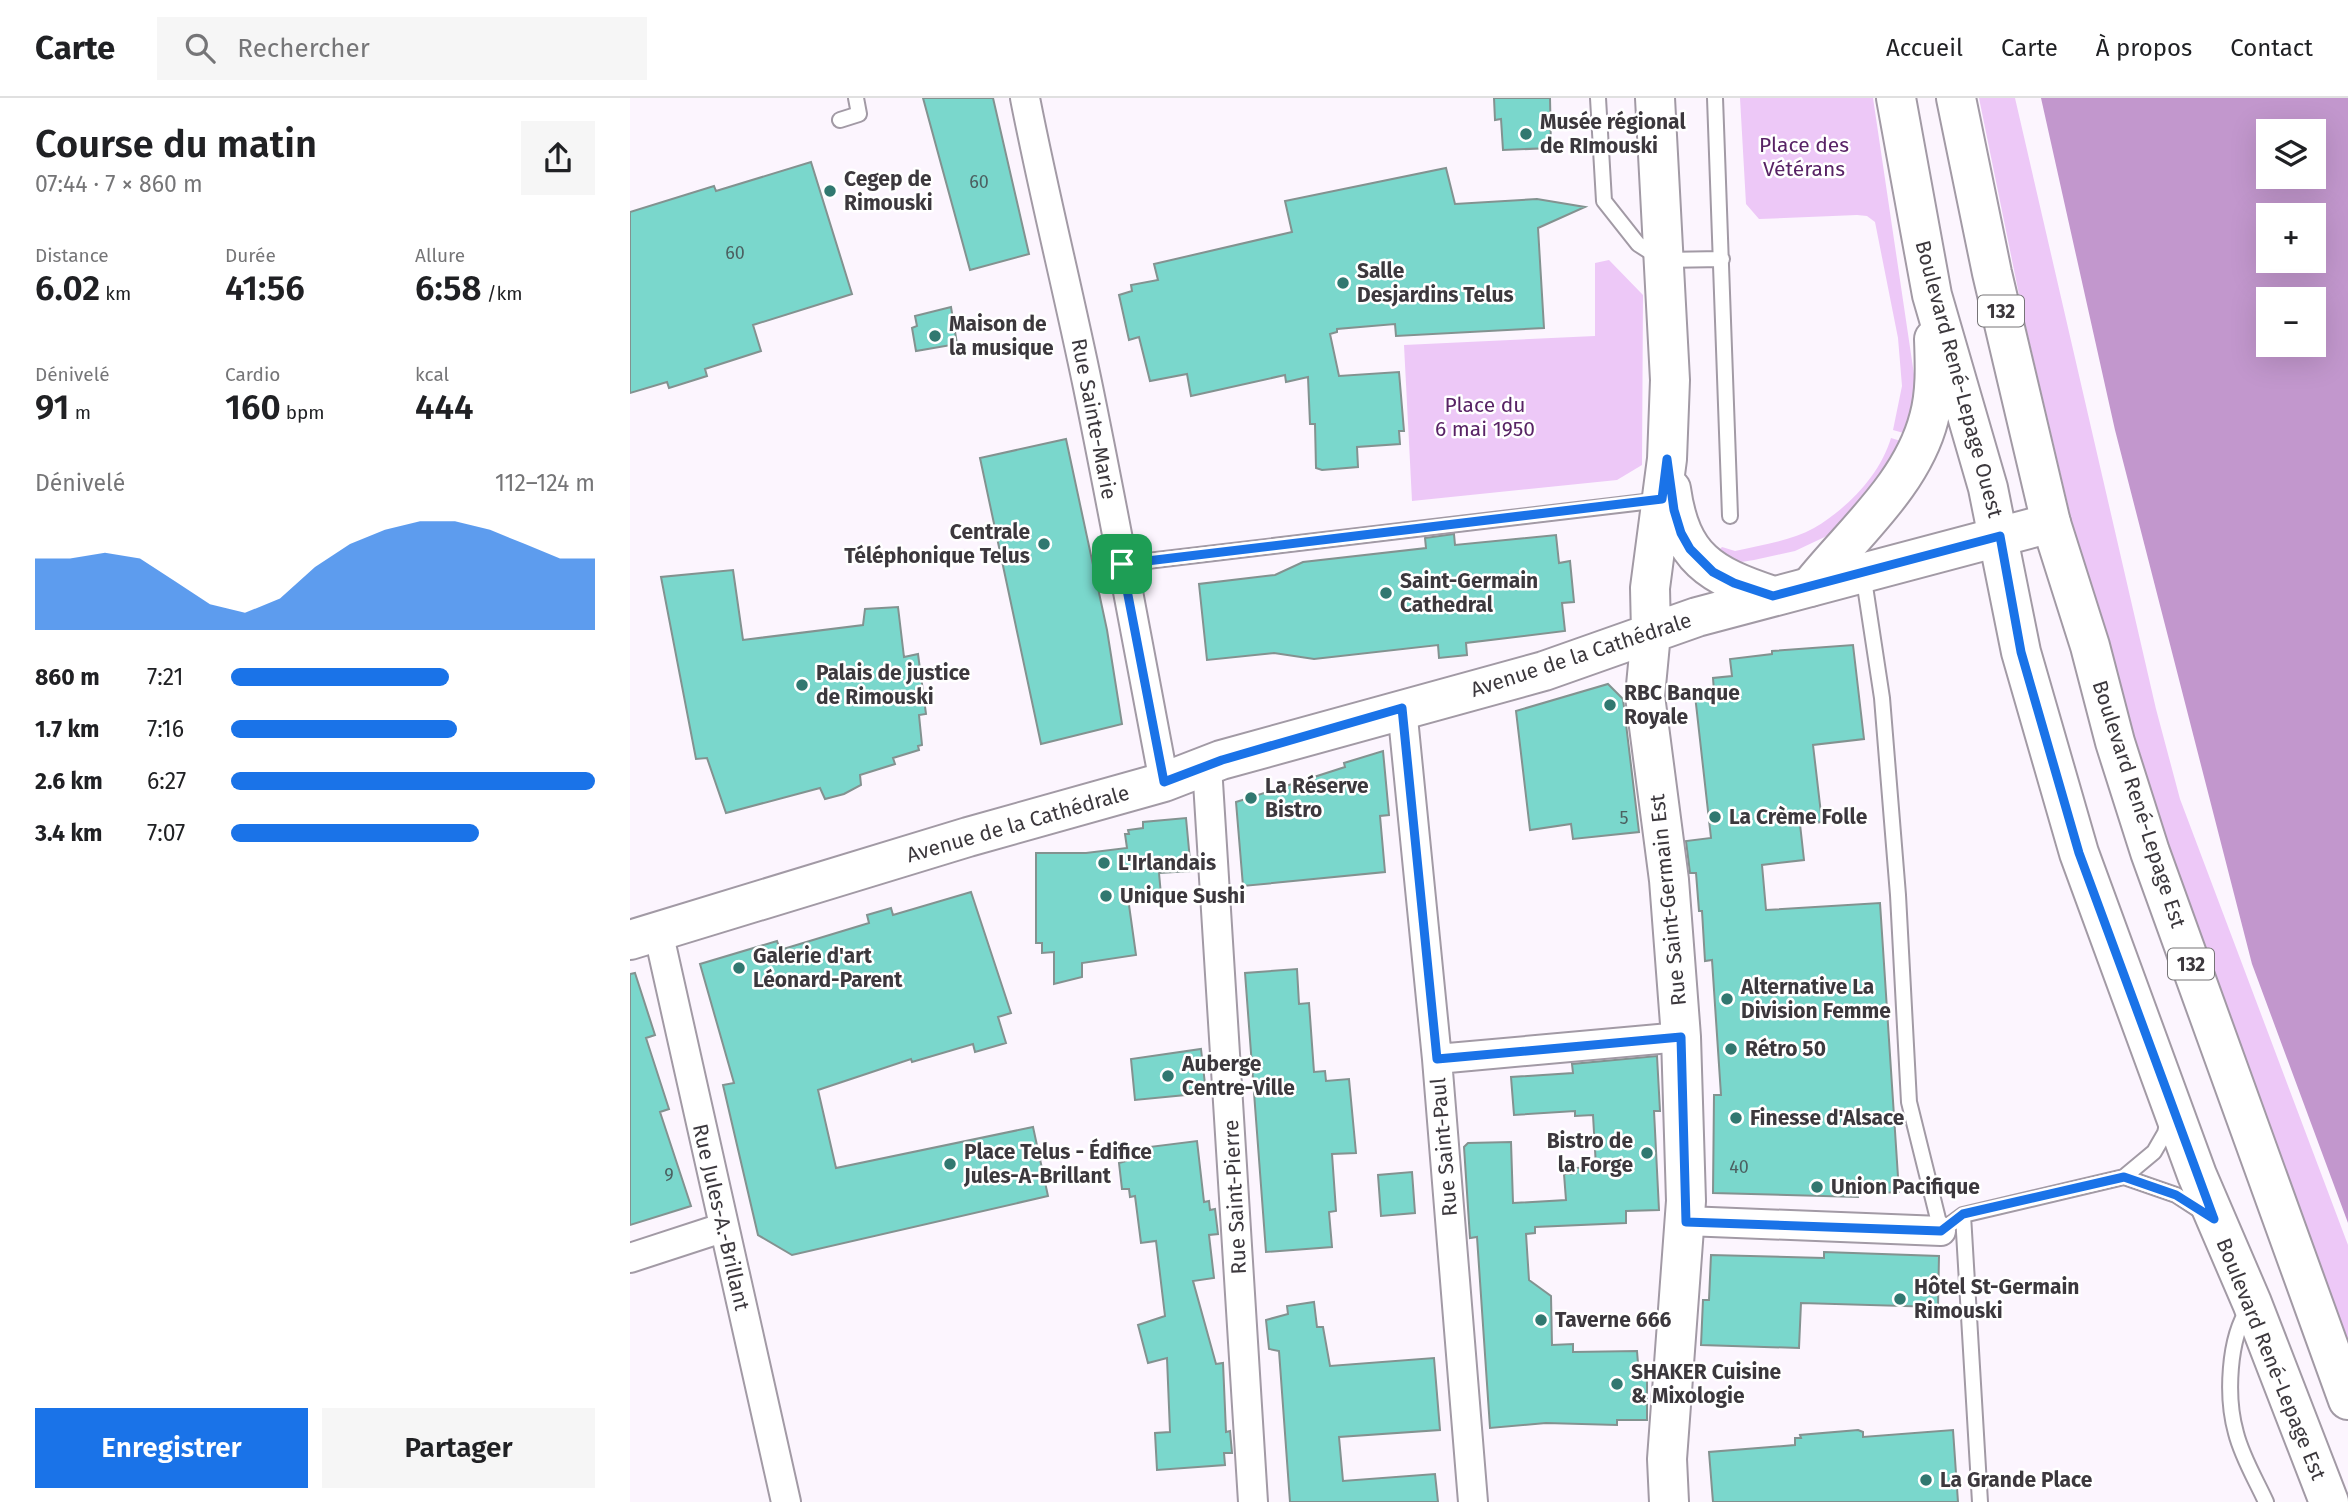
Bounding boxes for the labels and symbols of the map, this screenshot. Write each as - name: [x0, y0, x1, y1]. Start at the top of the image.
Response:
- place label: Musée régional de RImouski: [1540, 109, 1686, 159]
- marker: Musée régional de RImouski: [1518, 126, 1534, 142]
- park label: Place des Vétérans: [1759, 132, 1849, 182]
- place label: Cegep de Rimouski: [844, 166, 933, 216]
- house number: 60: [969, 171, 989, 193]
- marker: Cegep de Rimouski: [822, 183, 838, 199]
- street label: Boulevard René-Lepage Ouest: [1909, 238, 2009, 521]
- house number: 60: [725, 242, 745, 264]
- place label: Salle Desjardins Telus: [1357, 258, 1514, 308]
- marker: Salle Desjardins Telus: [1335, 275, 1351, 291]
- road number: 132: [1978, 295, 2024, 326]
- place label: Maison de la musique: [949, 311, 1054, 361]
- marker: Maison de la musique: [927, 328, 943, 344]
- street label: Rue Sainte-Marie: [1066, 336, 1122, 502]
- park label: Place du 6 mai 1950: [1435, 392, 1535, 442]
- place label: Centrale Téléphonique Telus: [844, 519, 1030, 569]
- pin: [1092, 534, 1152, 594]
- marker: Centrale Téléphonique Telus: [1036, 536, 1052, 552]
- place label: Saint-Germain Cathedral: [1400, 568, 1538, 618]
- marker: Saint-Germain Cathedral: [1378, 585, 1394, 601]
- street label: Avenue de la Cathédrale: [1467, 607, 1695, 703]
- place label: Palais de justice de Rimouski: [816, 660, 970, 710]
- marker: Palais de justice de Rimouski: [794, 677, 810, 693]
- street label: Boulevard René-Lepage Est: [2087, 677, 2191, 931]
- place label: RBC Banque Royale: [1624, 680, 1740, 730]
- marker: RBC Banque Royale: [1602, 697, 1618, 713]
- place label: La Réserve Bistro: [1265, 773, 1369, 823]
- street label: Avenue de la Cathédrale: [903, 780, 1133, 868]
- marker: La Réserve Bistro: [1243, 790, 1259, 806]
- street label: Rue Saint-Germain Est: [1644, 792, 1692, 1007]
- place label: La Crème Folle: [1729, 804, 1868, 830]
- house number: 5: [1619, 807, 1629, 829]
- marker: La Crème Folle: [1707, 809, 1723, 825]
- place label: L'Irlandais: [1118, 850, 1216, 876]
- marker: L'Irlandais: [1096, 855, 1112, 871]
- place label: Unique Sushi: [1120, 883, 1245, 909]
- marker: Unique Sushi: [1098, 888, 1114, 904]
- place label: Galerie d'art Léonard-Parent: [753, 943, 903, 993]
- road number: 132: [2168, 948, 2214, 979]
- marker: Galerie d'art Léonard-Parent: [731, 960, 747, 976]
- place label: Alternative La Division Femme: [1740, 974, 1891, 1024]
- marker: Alternative La Division Femme: [1719, 991, 1735, 1007]
- place label: Rétro 50: [1745, 1036, 1826, 1062]
- marker: Rétro 50: [1723, 1041, 1739, 1057]
- place label: Auberge Centre-Ville: [1181, 1051, 1295, 1101]
- marker: Auberge Centre-Ville: [1160, 1068, 1176, 1084]
- street label: Rue Saint-Paul: [1425, 1077, 1463, 1217]
- place label: Finesse d'Alsace: [1750, 1105, 1905, 1131]
- marker: Finesse d'Alsace: [1728, 1110, 1744, 1126]
- street label: Rue Saint-Pierre: [1218, 1119, 1252, 1275]
- street label: Rue Jules-A.-Brillant: [687, 1121, 755, 1313]
- place label: Bistro de la Forge: [1547, 1128, 1633, 1178]
- place label: Place Telus - Édifice Jules-A-Brillant: [963, 1138, 1152, 1189]
- marker: Bistro de la Forge: [1639, 1145, 1655, 1161]
- marker: Place Telus - Édifice Jules-A-Brillant: [942, 1156, 958, 1172]
- house number: 40: [1729, 1156, 1749, 1178]
- house number: 9: [664, 1164, 674, 1186]
- place label: Union Pacifique: [1831, 1174, 1980, 1200]
- marker: Union Pacifique: [1809, 1179, 1825, 1195]
- street label: Boulevard René-Lepage Est: [2210, 1234, 2332, 1484]
- place label: Hôtel St-Germain Rimouski: [1914, 1274, 2079, 1324]
- marker: Hôtel St-Germain Rimouski: [1892, 1291, 1908, 1307]
- place label: Taverne 666: [1555, 1307, 1671, 1333]
- marker: Taverne 666: [1533, 1312, 1549, 1328]
- place label: SHAKER Cuisine & Mixologie: [1631, 1359, 1782, 1409]
- marker: SHAKER Cuisine & Mixologie: [1609, 1376, 1625, 1392]
- place label: La Grande Place: [1940, 1467, 2093, 1493]
- marker: La Grande Place: [1918, 1472, 1934, 1488]

